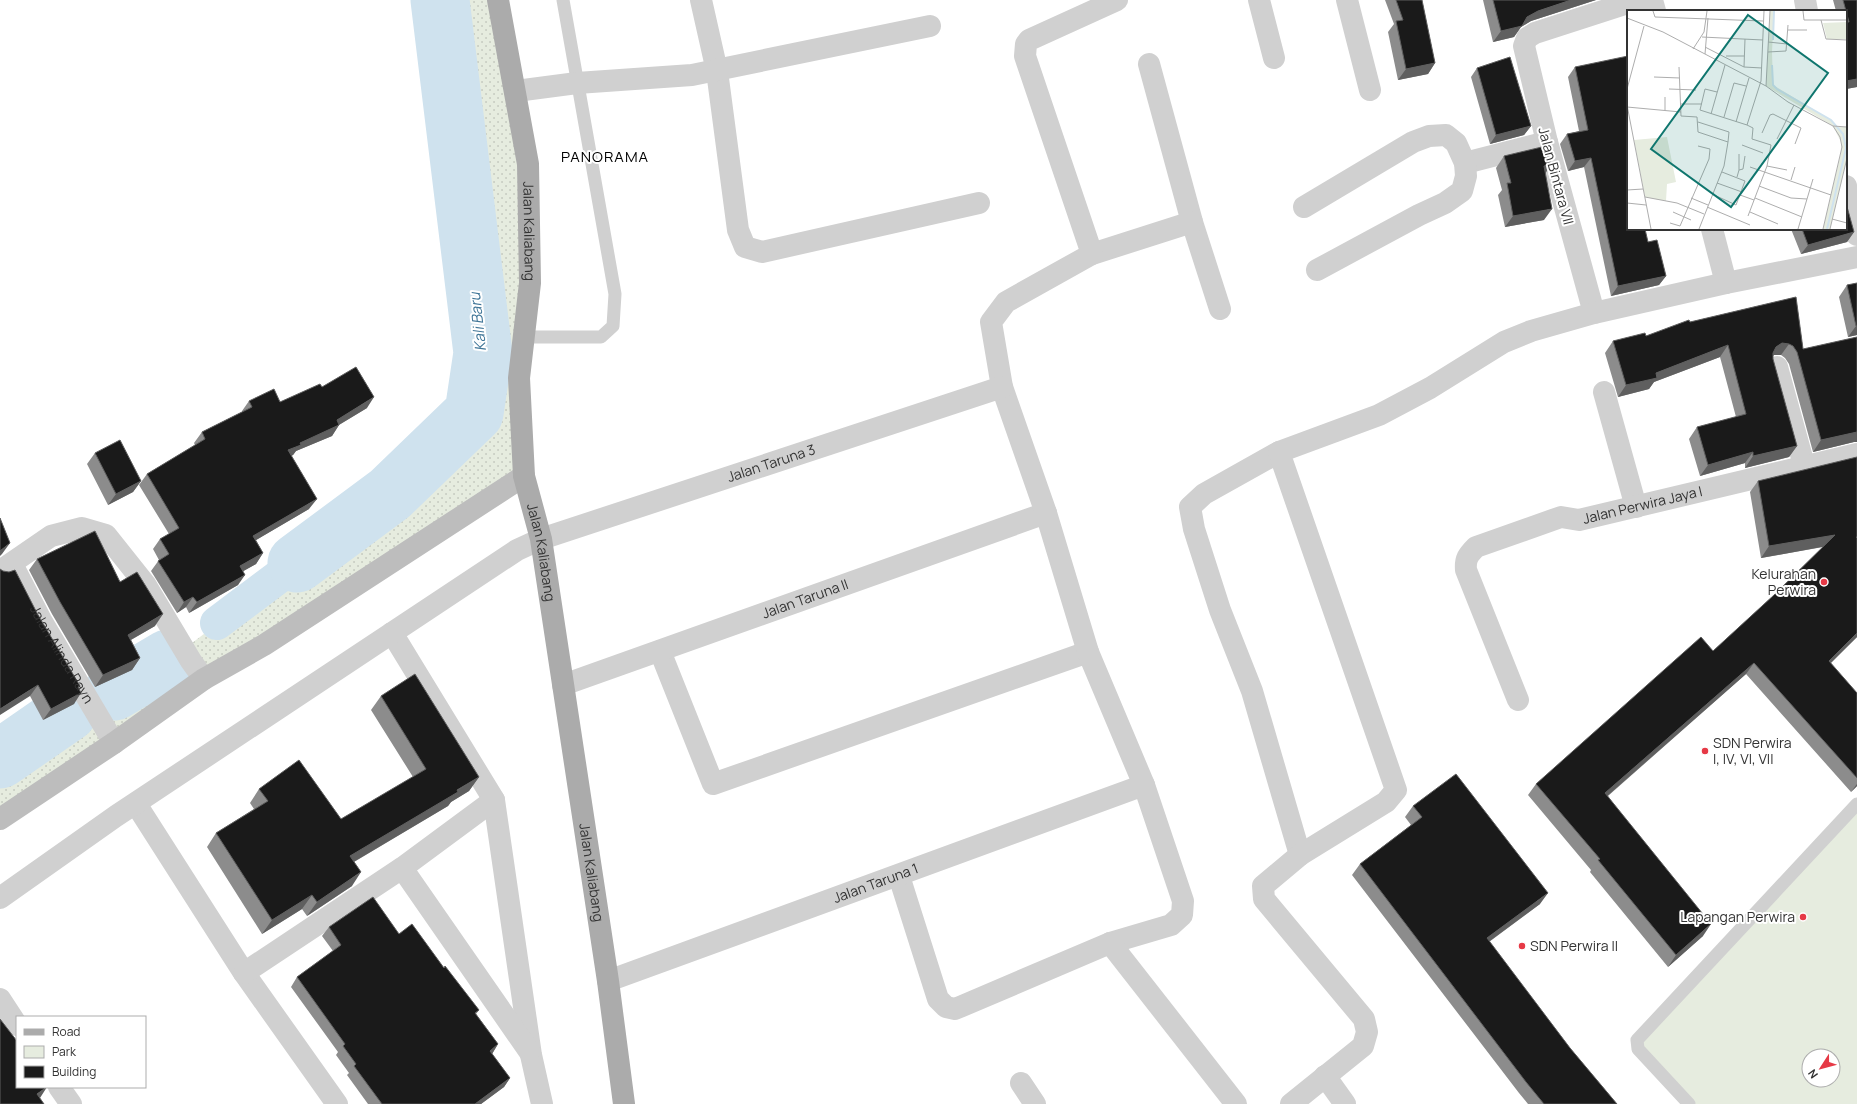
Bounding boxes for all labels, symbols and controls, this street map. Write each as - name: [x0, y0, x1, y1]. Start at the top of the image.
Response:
- inset map: [1627, 10, 1847, 230]
- street label: Jalan Bintara VII: [1534, 125, 1579, 227]
- district label: PANORAMA: [561, 146, 649, 167]
- street label: Jalan Kaliabang: [519, 181, 540, 281]
- water label: Kali Baru: [464, 290, 491, 353]
- street label: Jalan Taruna 3: [724, 439, 818, 486]
- street label: Jalan Perwira Jaya I: [1581, 481, 1704, 528]
- street label: Jalan Kaliabang: [523, 501, 560, 603]
- place label: Kelurahan Perwira: [1752, 564, 1816, 599]
- street label: Jalan Taruna II: [759, 574, 851, 622]
- marker: Kelurahan Perwira: [1819, 577, 1829, 587]
- street label: Jalan Alinda Rayn: [26, 602, 98, 707]
- place label: SDN Perwira I, IV, VI, VII: [1713, 733, 1792, 768]
- marker: SDN Perwira I, IV, VI, VII: [1700, 746, 1710, 756]
- street label: Jalan Kaliabang: [575, 822, 609, 923]
- street label: Jalan Taruna 1: [830, 858, 921, 907]
- place label: Lapangan Perwira: [1680, 907, 1795, 926]
- marker: Lapangan Perwira: [1798, 912, 1808, 922]
- place label: SDN Perwira II: [1530, 936, 1618, 955]
- marker: SDN Perwira II: [1517, 941, 1527, 951]
- legend: [16, 1016, 146, 1088]
- text: Road: [52, 1023, 80, 1040]
- text: Park: [52, 1043, 77, 1060]
- north arrow: [1801, 1048, 1841, 1088]
- text: Building: [52, 1063, 96, 1080]
- text: N: [1804, 1066, 1821, 1082]

